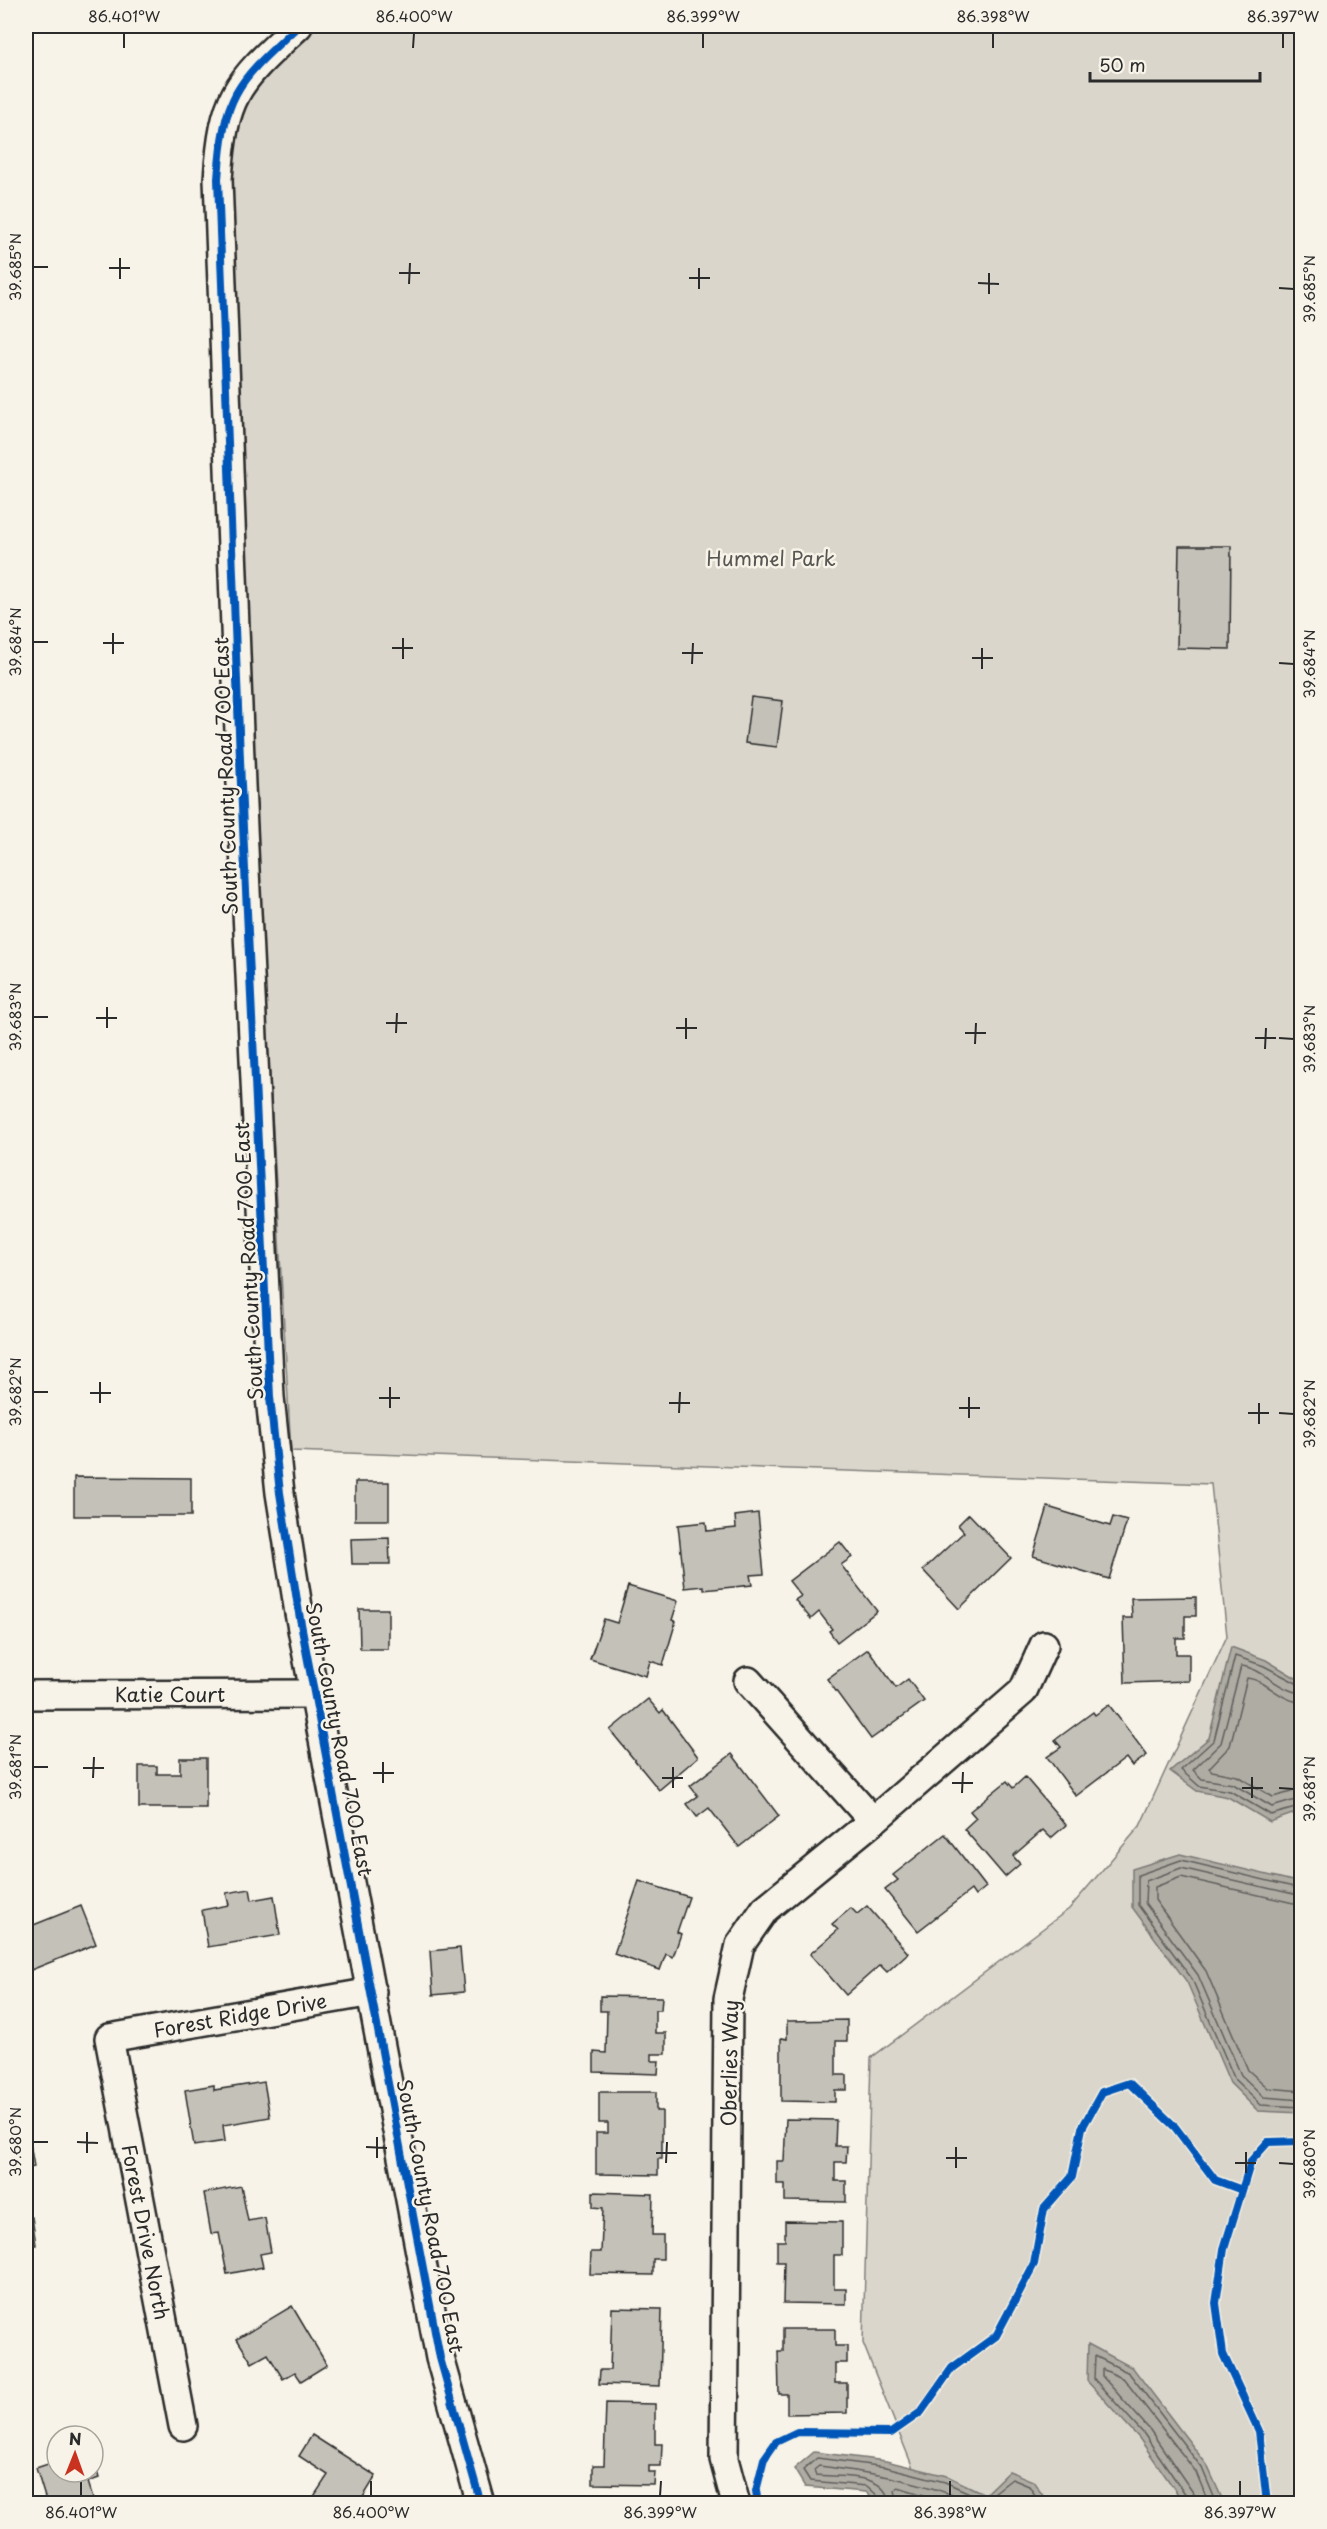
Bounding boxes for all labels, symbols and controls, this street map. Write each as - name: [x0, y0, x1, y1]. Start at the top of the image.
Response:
- text: 86.401°W: [88, 4, 161, 27]
- text: 86.400°W: [375, 4, 453, 27]
- text: 86.399°W: [666, 4, 740, 27]
- text: 86.398°W: [956, 4, 1030, 27]
- text: 86.397°W: [1247, 4, 1320, 27]
- scale bar: [1090, 45, 1260, 83]
- text: 50 m: [1099, 51, 1146, 78]
- text: 39.685°N: [3, 233, 26, 301]
- text: 39.685°N: [1297, 255, 1320, 323]
- park label: Hummel Park: [706, 543, 836, 573]
- text: 39.684°N: [3, 607, 26, 677]
- text: 39.684°N: [1297, 629, 1320, 699]
- street label: South County Road 700 East: [205, 637, 245, 915]
- text: 39.683°N: [3, 982, 26, 1052]
- text: 39.683°N: [1297, 1004, 1320, 1074]
- street label: South County Road 700 East: [226, 1121, 270, 1401]
- text: 39.682°N: [3, 1357, 26, 1427]
- text: 39.682°N: [1297, 1379, 1320, 1449]
- street label: South County Road 700 East: [299, 1600, 381, 1878]
- street label: Katie Court: [115, 1679, 225, 1709]
- text: 39.681°N: [3, 1734, 26, 1800]
- text: 39.681°N: [1297, 1756, 1320, 1822]
- street label: Forest Ridge Drive: [151, 1985, 329, 2045]
- street label: Oberlies Way: [713, 1999, 745, 2127]
- street label: South County Road 700 East: [390, 2077, 472, 2355]
- text: 39.680°N: [3, 2107, 26, 2177]
- text: 39.680°N: [1297, 2129, 1320, 2199]
- street label: Forest Drive North: [114, 2142, 178, 2322]
- north arrow: [45, 2424, 105, 2484]
- text: N: [69, 2426, 82, 2450]
- text: 86.401°W: [45, 2500, 118, 2523]
- text: 86.400°W: [332, 2500, 410, 2523]
- text: 86.399°W: [623, 2500, 697, 2523]
- text: 86.398°W: [913, 2500, 987, 2523]
- text: 86.397°W: [1204, 2500, 1277, 2523]

